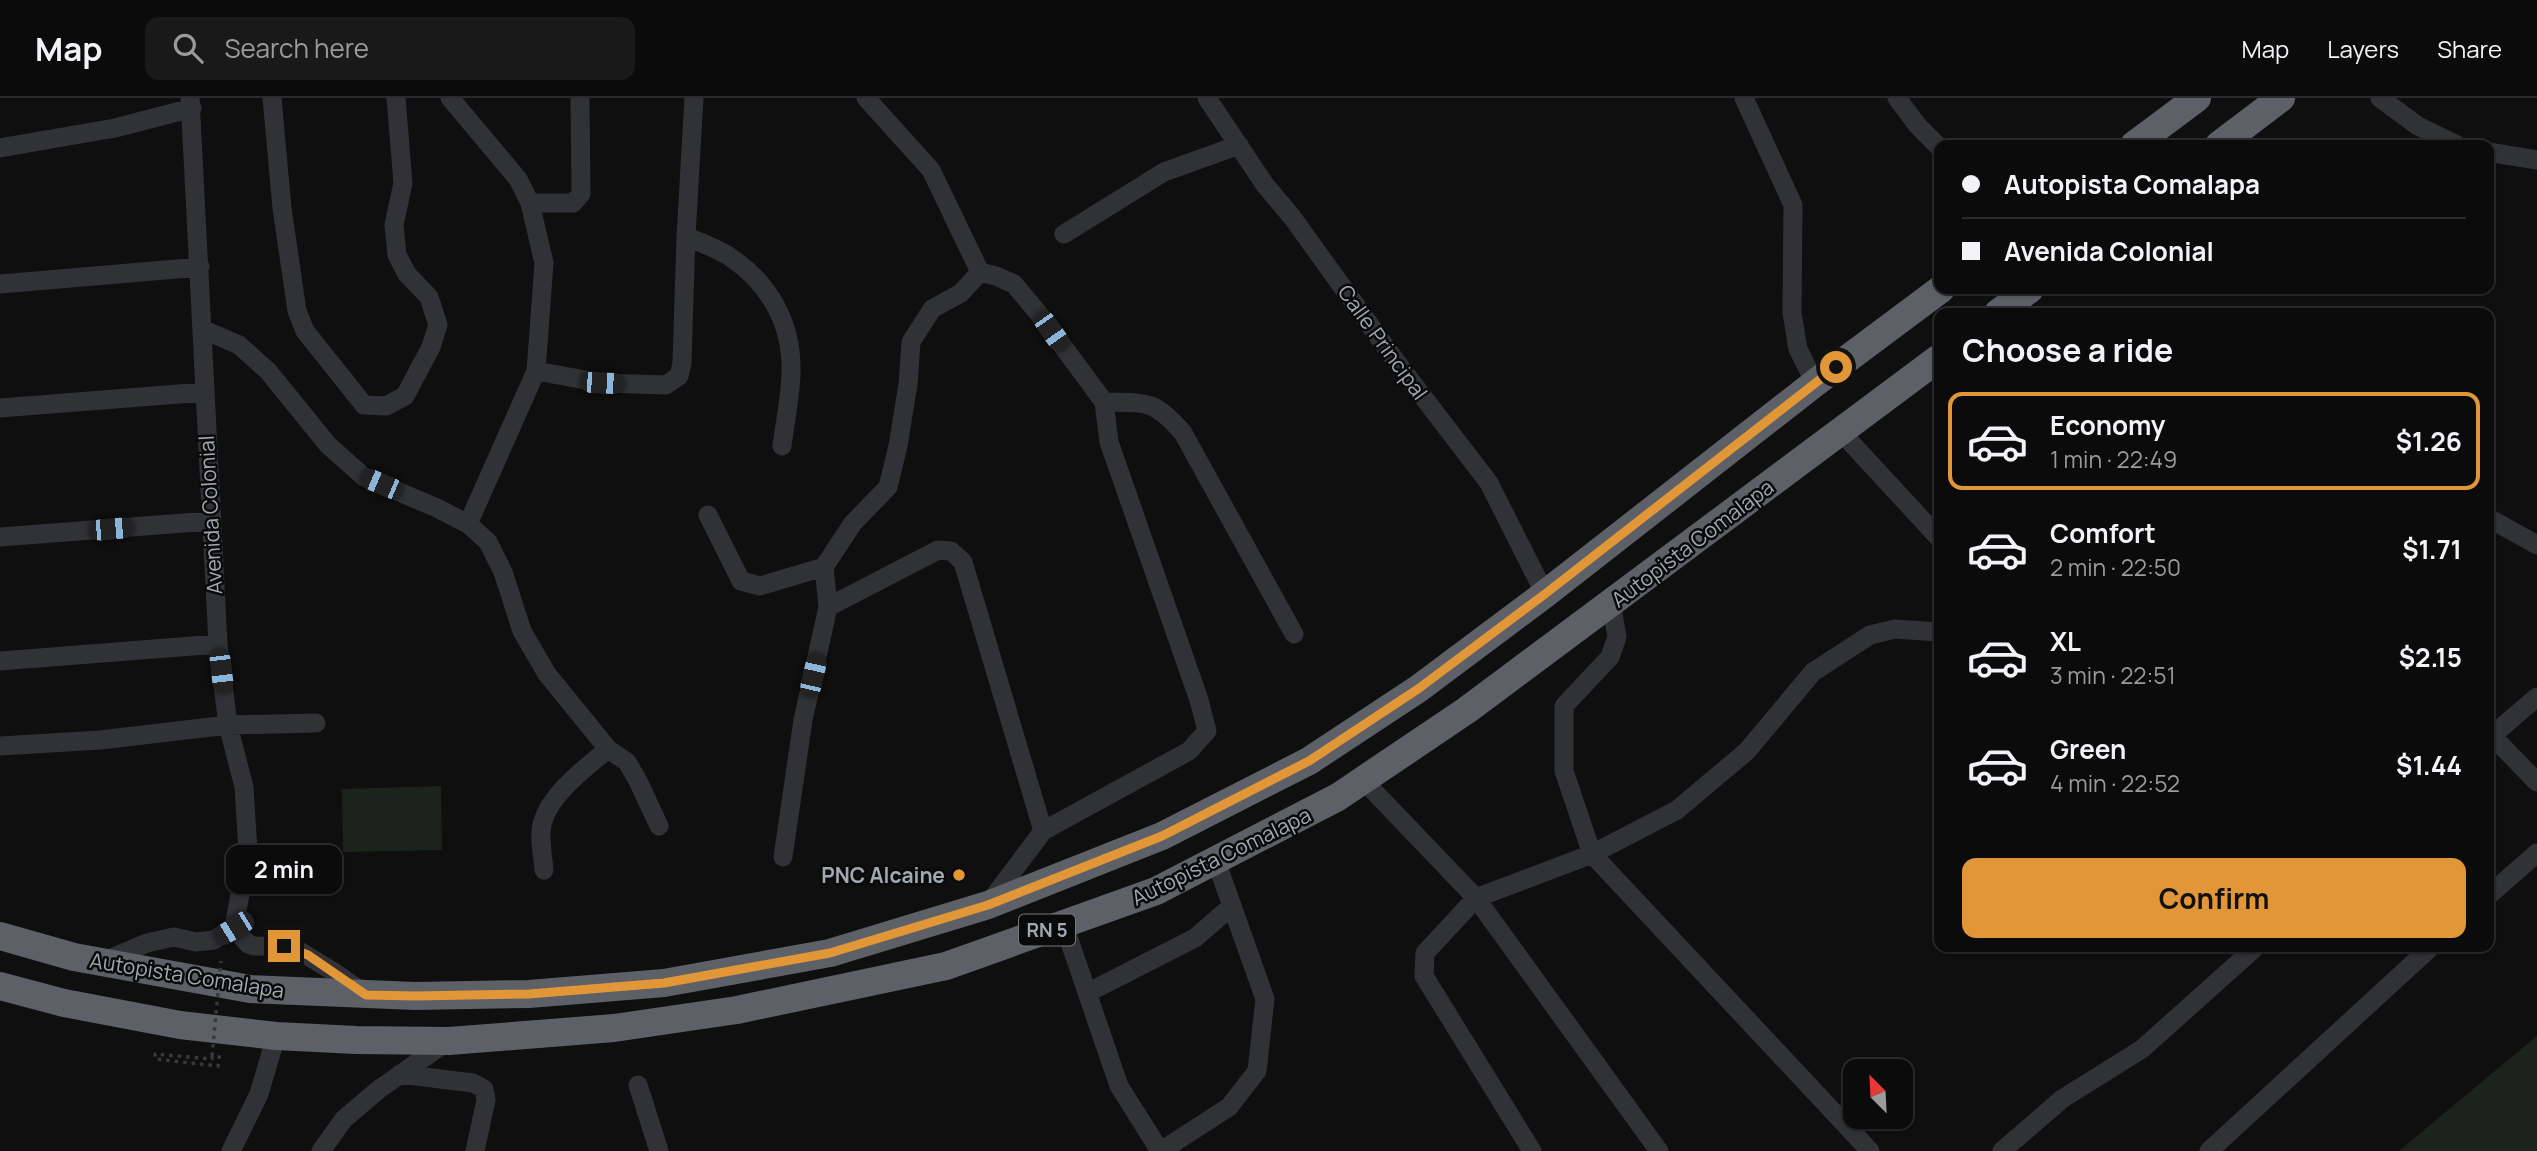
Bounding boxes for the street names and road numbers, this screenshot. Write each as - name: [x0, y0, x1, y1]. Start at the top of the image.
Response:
- street label: Calle Principal: [1332, 279, 1434, 405]
- street label: Avenida Colonial: [192, 435, 228, 595]
- street label: Autopista Comalapa: [1605, 473, 1779, 613]
- street label: Autopista Comalapa: [1127, 800, 1315, 912]
- road number: RN 5: [1019, 915, 1075, 946]
- street label: Autopista Comalapa: [88, 946, 286, 1004]

